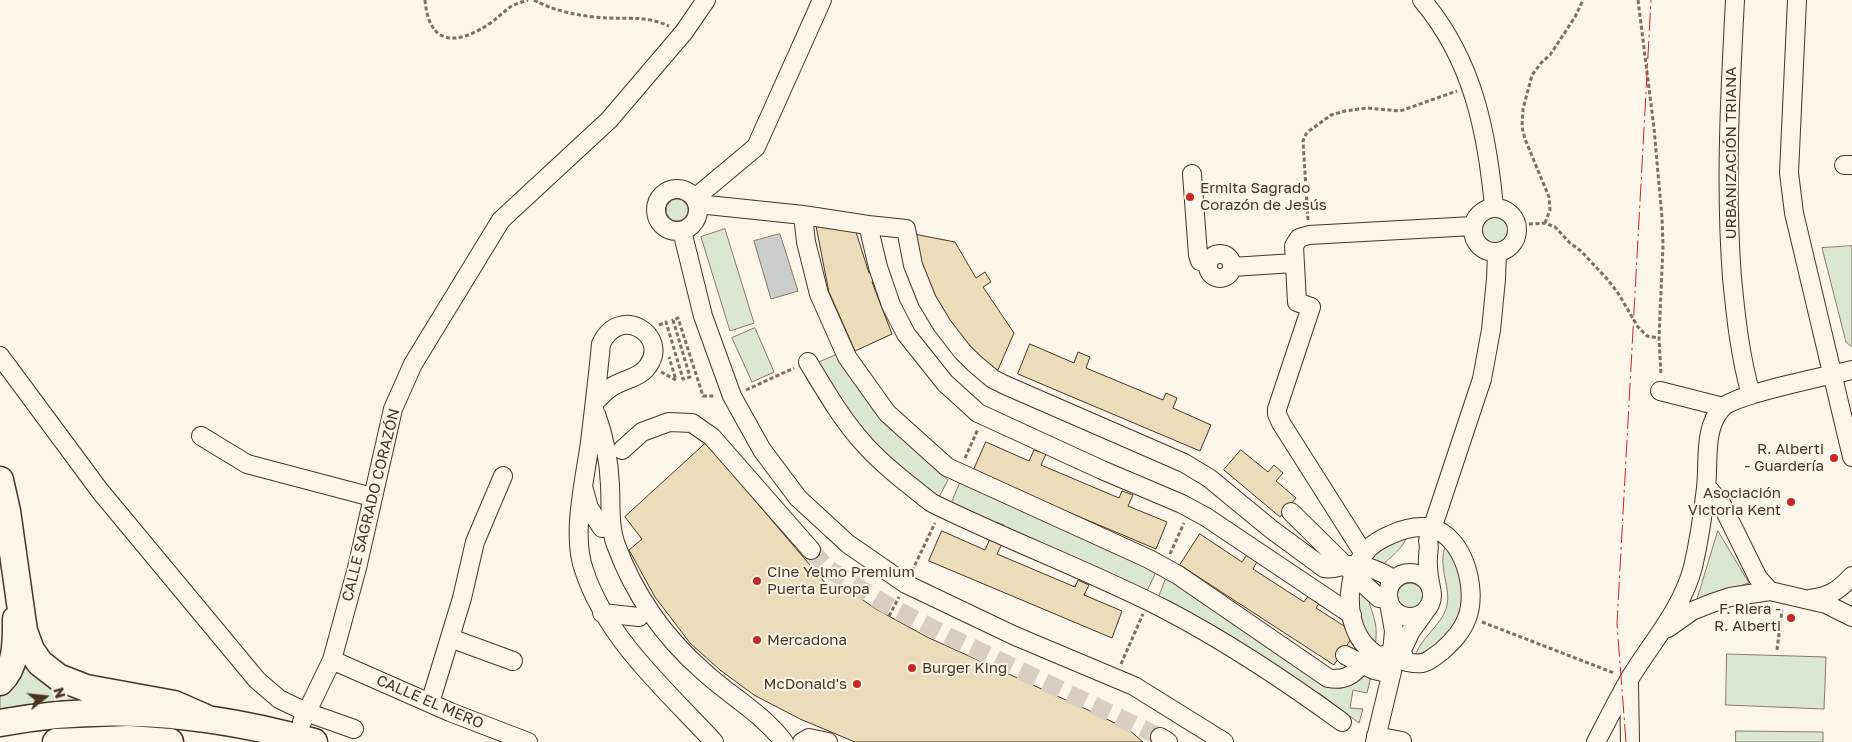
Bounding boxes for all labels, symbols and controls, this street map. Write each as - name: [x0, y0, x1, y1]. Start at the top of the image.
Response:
- street label: URBANIZACIÓN TRIANA: [1722, 67, 1740, 239]
- place label: Ermita Sagrado Corazón de Jesús: [1200, 179, 1327, 214]
- marker: Ermita Sagrado Corazón de Jesús: [1184, 191, 1196, 203]
- street label: CALLE SAGRADO CORAZÓN: [338, 407, 404, 603]
- place label: R. Alberti - Guardería: [1744, 440, 1824, 475]
- marker: R. Alberti - Guardería: [1828, 452, 1840, 464]
- place label: Asociación Victoria Kent: [1688, 484, 1781, 519]
- marker: Asociación Victoria Kent: [1785, 496, 1797, 508]
- place label: Cine Yelmo Premium Puerta Europa: [767, 563, 915, 598]
- marker: Cine Yelmo Premium Puerta Europa: [751, 575, 763, 587]
- place label: F. Riera - R. Alberti: [1714, 600, 1781, 635]
- marker: F. Riera - R. Alberti: [1785, 612, 1797, 624]
- place label: Mercadona: [767, 631, 847, 649]
- marker: Mercadona: [751, 634, 763, 646]
- place label: Burger King: [922, 659, 1007, 677]
- marker: Burger King: [906, 662, 918, 674]
- street label: CALLE EL MERO: [374, 671, 486, 733]
- north arrow: [20, 672, 70, 722]
- place label: McDonald's: [764, 675, 847, 693]
- marker: McDonald's: [851, 678, 863, 690]
- text: N: [50, 685, 70, 700]

